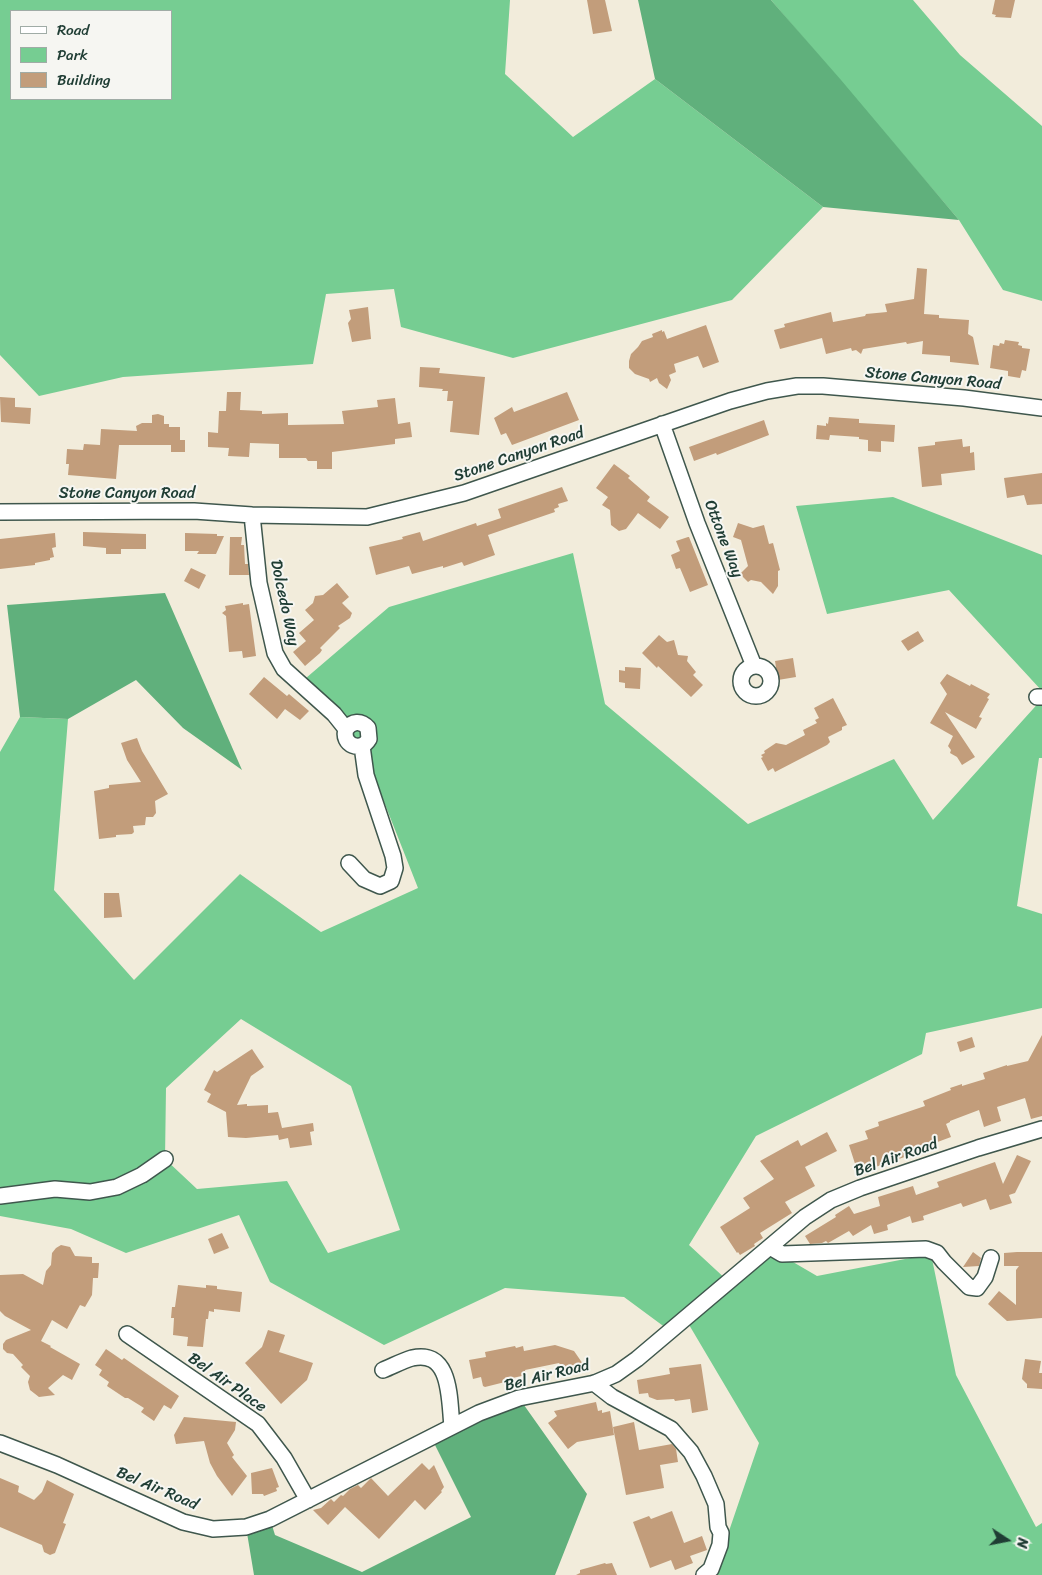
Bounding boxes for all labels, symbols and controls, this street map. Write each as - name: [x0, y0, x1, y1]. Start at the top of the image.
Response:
- legend: [10, 10, 172, 100]
- text: Road: [57, 17, 89, 43]
- text: Park: [57, 42, 88, 68]
- text: Building: [57, 67, 111, 93]
- street label: Stone Canyon Road: [864, 363, 1002, 395]
- street label: Stone Canyon Road: [451, 424, 587, 486]
- street label: Stone Canyon Road: [59, 484, 195, 504]
- street label: Ottone Way: [699, 498, 747, 580]
- street label: Dolcedo Way: [265, 558, 303, 648]
- street label: Bel Air Road: [852, 1135, 940, 1181]
- street label: Bel Air Place: [184, 1349, 270, 1417]
- street label: Bel Air Road: [502, 1356, 592, 1396]
- street label: Bel Air Road: [113, 1463, 201, 1515]
- north arrow: [982, 1515, 1032, 1565]
- text: N: [1009, 1536, 1035, 1550]

